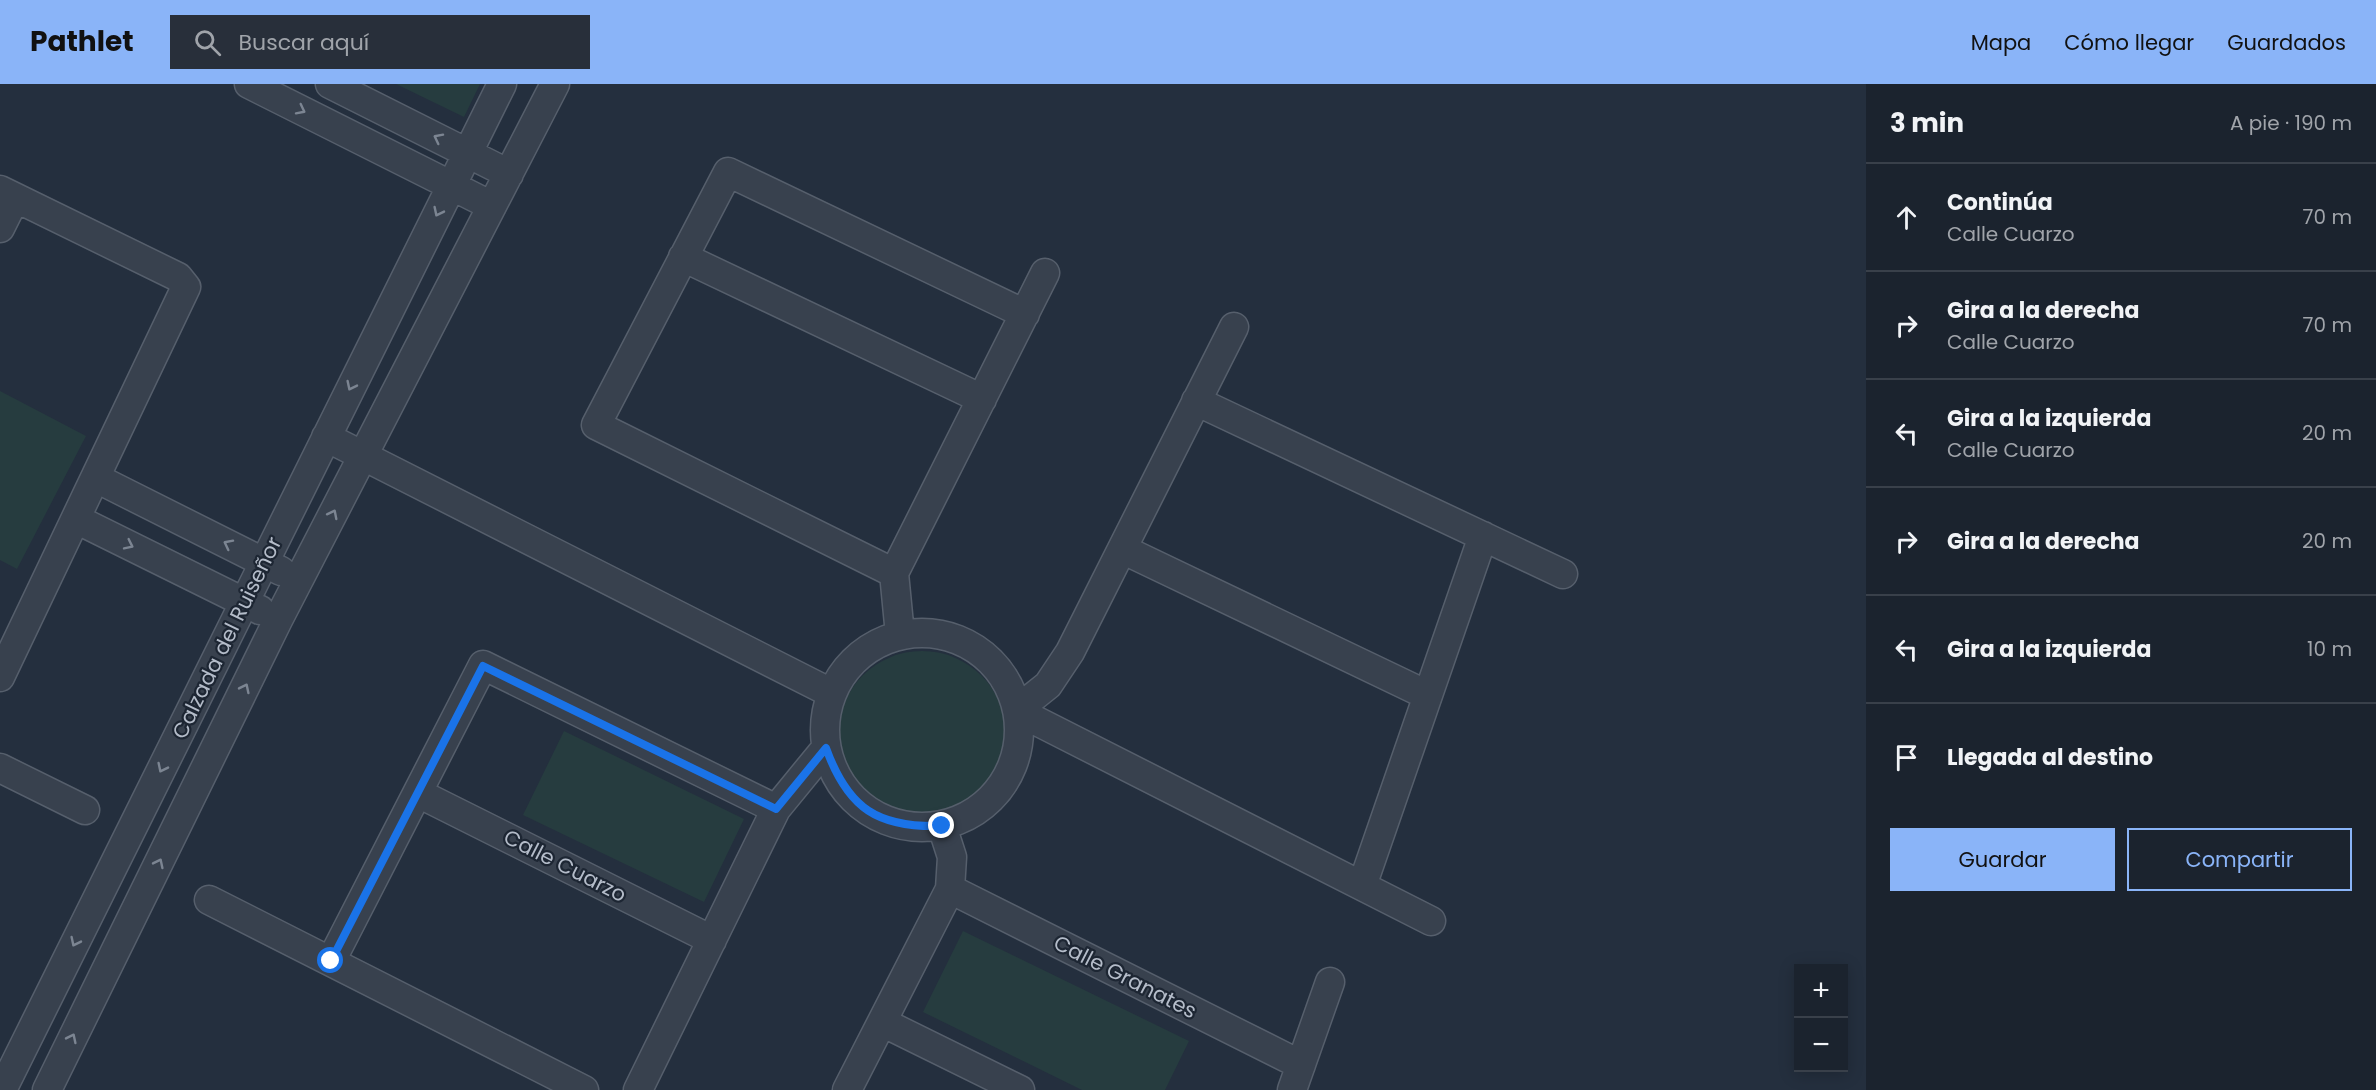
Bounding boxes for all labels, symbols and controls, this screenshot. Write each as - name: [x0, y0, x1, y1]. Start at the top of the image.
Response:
- search box: [170, 15, 590, 69]
- text: Pathlet: [30, 22, 134, 61]
- icon: search: [191, 26, 224, 59]
- text: Buscar aquí: [239, 27, 369, 58]
- text: Mapa: [1971, 28, 2031, 57]
- text: Cómo llegar: [2064, 28, 2194, 57]
- text: Guardados: [2227, 28, 2346, 57]
- one-way arrow: [295, 103, 306, 114]
- text: 3 min: [1890, 105, 1964, 141]
- text: A pie · 190 m: [2230, 109, 2352, 137]
- one-way arrow: [433, 134, 444, 145]
- text: Continúa: [1947, 187, 2053, 218]
- icon: ahead: [1890, 201, 1923, 234]
- text: 70 m: [2303, 203, 2352, 231]
- one-way arrow: [434, 205, 446, 216]
- text: Calle Cuarzo: [1947, 220, 2075, 248]
- text: Gira a la derecha: [1947, 295, 2140, 326]
- icon: right: [1890, 309, 1923, 342]
- text: 70 m: [2303, 311, 2352, 339]
- text: Calle Cuarzo: [1947, 328, 2075, 356]
- one-way arrow: [347, 380, 359, 391]
- text: Gira a la izquierda: [1947, 403, 2151, 434]
- icon: left: [1890, 417, 1923, 450]
- text: 20 m: [2302, 419, 2352, 447]
- text: Calle Cuarzo: [1947, 436, 2075, 464]
- one-way arrow: [326, 509, 337, 520]
- icon: right: [1890, 525, 1923, 558]
- text: Gira a la derecha: [1947, 526, 2140, 557]
- text: 20 m: [2302, 527, 2352, 555]
- street label: Calzada del Ruiseñor: [165, 532, 288, 744]
- one-way arrow: [122, 538, 133, 550]
- one-way arrow: [223, 540, 234, 551]
- icon: left: [1890, 633, 1923, 666]
- text: Gira a la izquierda: [1947, 634, 2151, 665]
- text: 10 m: [2307, 635, 2352, 663]
- one-way arrow: [238, 683, 249, 694]
- icon: arrive: [1890, 741, 1923, 774]
- text: Llegada al destino: [1947, 742, 2153, 773]
- one-way arrow: [158, 761, 169, 772]
- route end: [928, 812, 954, 838]
- street label: Calle Cuarzo: [499, 822, 632, 909]
- button: Guardar: [1890, 828, 2115, 891]
- button: Compartir: [2127, 828, 2352, 891]
- one-way arrow: [151, 858, 163, 869]
- street label: Calle Granates: [1049, 928, 1202, 1025]
- one-way arrow: [71, 936, 82, 947]
- route start: [317, 947, 343, 973]
- map controls: [1794, 964, 1848, 1072]
- button: +: [1794, 964, 1848, 1018]
- button: −: [1794, 1018, 1848, 1072]
- one-way arrow: [65, 1033, 77, 1044]

